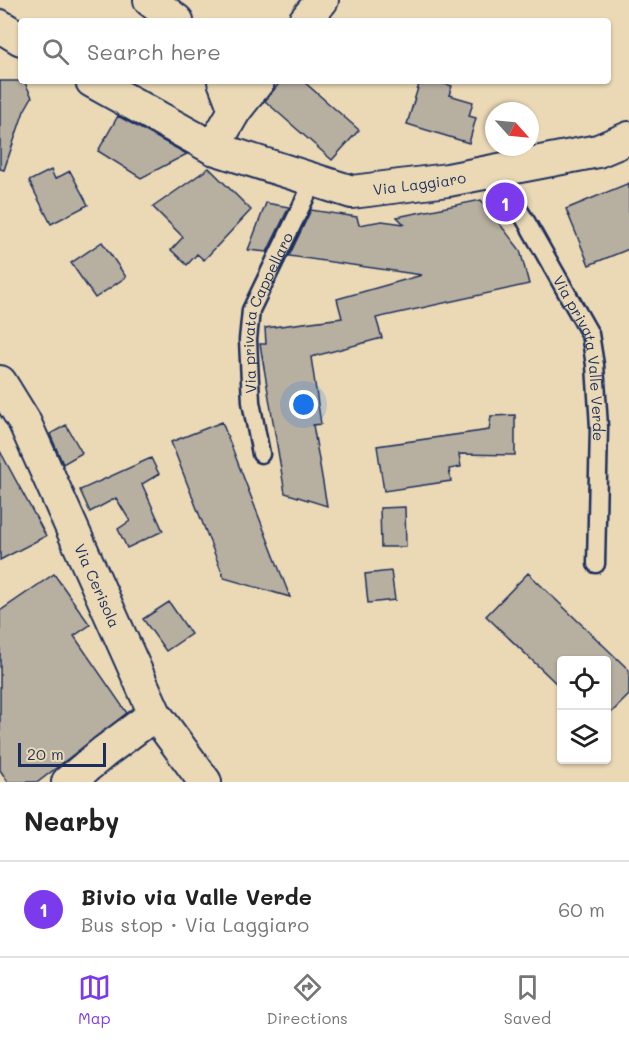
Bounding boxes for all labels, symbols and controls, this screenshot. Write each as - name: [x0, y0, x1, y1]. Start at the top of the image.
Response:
- search box: [18, 18, 611, 84]
- icon: search: [39, 35, 72, 68]
- text: Search here: [87, 37, 221, 66]
- north arrow: [485, 102, 539, 156]
- street label: Via Laggiaro: [372, 167, 468, 199]
- pin: 1: [486, 180, 524, 224]
- street label: Via privata Cappellaro: [238, 229, 297, 394]
- street label: Via privata Valle Verde: [549, 272, 609, 441]
- your location: [289, 390, 318, 419]
- street label: Via Cerisola: [70, 540, 125, 631]
- map controls: [557, 656, 611, 764]
- button: locate: [557, 656, 611, 710]
- button: layers: [557, 710, 611, 764]
- scale bar: [18, 740, 106, 768]
- text: 20 m: [27, 743, 64, 764]
- text: Nearby: [24, 804, 119, 838]
- text: Bivio via Valle Verde: [81, 882, 312, 911]
- text: 1: [39, 896, 48, 922]
- text: 60 m: [558, 896, 605, 922]
- text: Bus stop · Via Laggiaro: [81, 911, 309, 937]
- tab: Map: [78, 971, 111, 1028]
- tab: Directions: [267, 971, 348, 1028]
- tab: Saved: [504, 971, 551, 1028]

